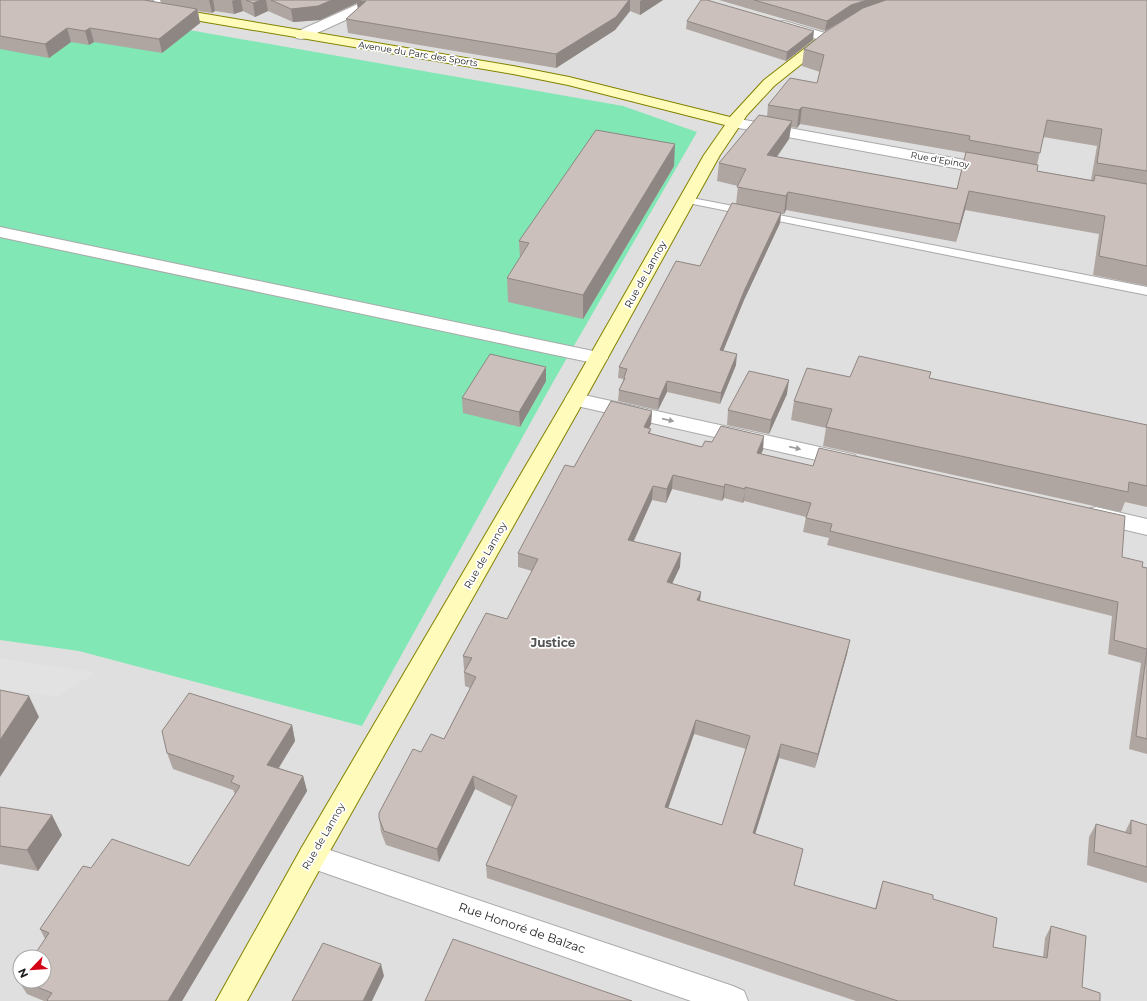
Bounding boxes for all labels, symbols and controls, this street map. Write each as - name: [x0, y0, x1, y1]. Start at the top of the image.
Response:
- street label: Avenue du Parc des Sports: [358, 39, 479, 68]
- street label: Rue d'Epinoy: [910, 149, 970, 170]
- street label: Rue de Lannoy: [622, 238, 670, 310]
- one-way arrow: [662, 417, 674, 423]
- one-way arrow: [789, 446, 801, 452]
- street label: Rue de Lannoy: [461, 519, 510, 591]
- district label: Justice: [530, 635, 576, 650]
- street label: Rue de Lannoy: [299, 800, 348, 872]
- street label: Rue Honoré de Balzac: [457, 899, 588, 956]
- north arrow: [12, 949, 52, 989]
- text: N: [15, 966, 31, 980]

